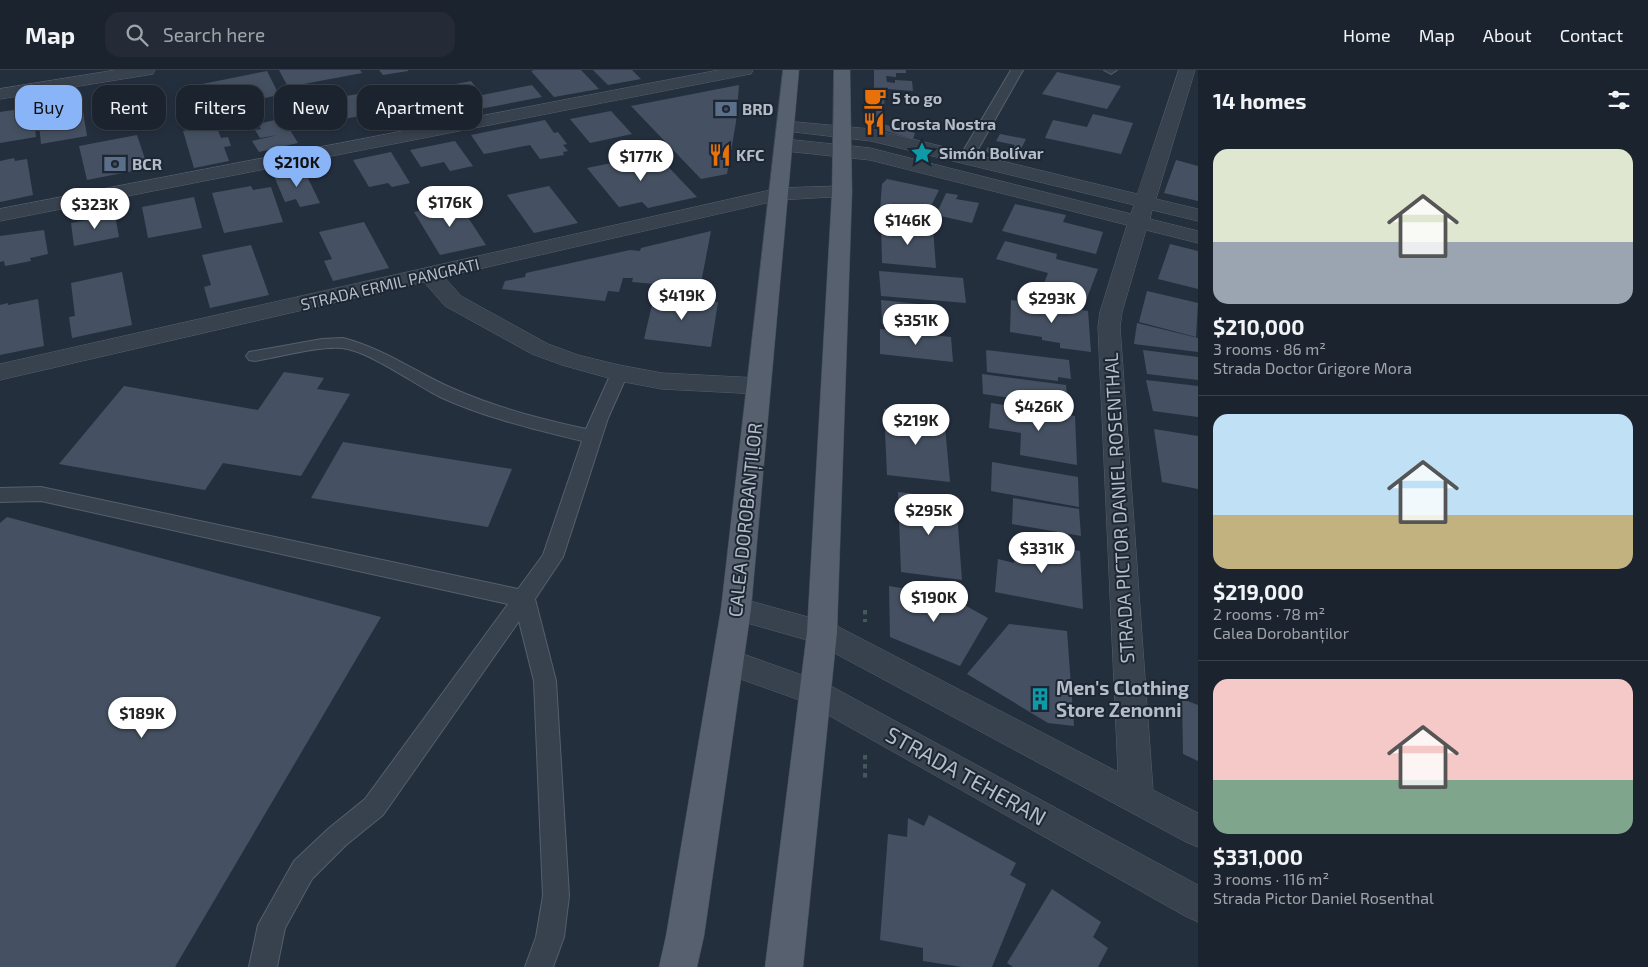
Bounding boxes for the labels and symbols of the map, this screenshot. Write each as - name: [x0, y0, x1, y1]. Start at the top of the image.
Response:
- cafe icon: 5 to go: [862, 85, 888, 111]
- place label: 5 to go: [892, 88, 942, 107]
- bank icon: BRD: [713, 96, 739, 122]
- place label: BRD: [742, 99, 774, 118]
- restaurant icon: Crosta Nostra: [861, 111, 887, 137]
- place label: Crosta Nostra: [891, 114, 996, 133]
- pin: $177K: [606, 140, 676, 182]
- place icon: Simón Bolívar: [909, 140, 935, 166]
- restaurant icon: KFC: [707, 142, 733, 168]
- place label: Simón Bolívar: [939, 143, 1044, 162]
- place label: KFC: [736, 145, 764, 164]
- pin: $210K: [262, 146, 332, 188]
- bank icon: BCR: [102, 151, 128, 177]
- place label: BCR: [132, 154, 162, 173]
- pin: $176K: [415, 186, 485, 228]
- pin: $323K: [60, 188, 130, 230]
- pin: $146K: [873, 204, 943, 246]
- street label: STRADA ERMIL PANGRATI: [299, 254, 481, 313]
- pin: $419K: [647, 278, 717, 321]
- pin: $293K: [1017, 282, 1087, 324]
- pin: $351K: [881, 304, 951, 346]
- street label: STRADA PICTOR DANIEL ROSENTHAL: [1099, 352, 1138, 664]
- pin: $426K: [1004, 390, 1074, 432]
- pin: $219K: [881, 404, 951, 446]
- street label: CALEA DOROBANȚILOR: [723, 422, 768, 618]
- pin: $295K: [894, 494, 964, 536]
- pin: $331K: [1007, 532, 1077, 574]
- pin: $190K: [899, 580, 969, 623]
- place label: Men's Clothing Store Zenonni: [1056, 676, 1189, 721]
- building icon: Men's Clothing Store Zenonni: [1027, 686, 1053, 712]
- pin: $189K: [107, 696, 177, 739]
- street label: STRADA TEHERAN: [882, 720, 1051, 830]

